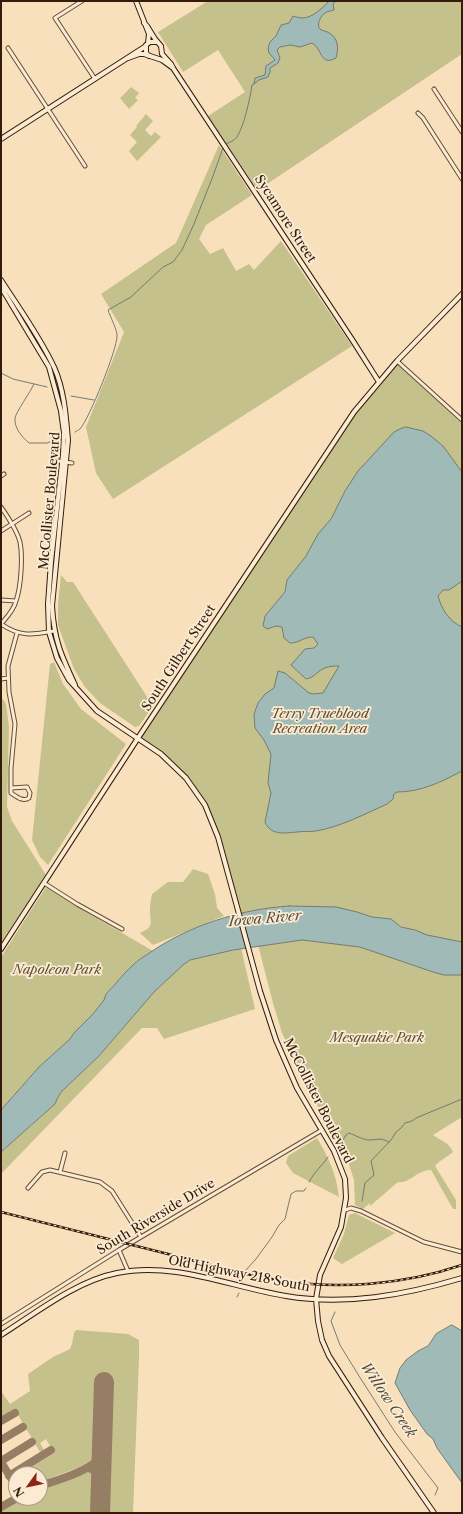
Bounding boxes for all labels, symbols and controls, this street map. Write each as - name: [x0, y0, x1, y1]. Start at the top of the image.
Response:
- street label: Sycamore Street: [251, 172, 319, 266]
- street label: McCollister Boulevard: [36, 431, 64, 571]
- street label: South Gilbert Street: [139, 602, 219, 714]
- park label: Terry Trueblood Recreation Area: [271, 706, 369, 737]
- water label: Iowa River: [228, 907, 302, 931]
- park label: Napoleon Park: [13, 962, 101, 978]
- park label: Mesquakie Park: [330, 1030, 424, 1046]
- street label: McCollister Boulevard: [280, 1036, 356, 1166]
- street label: South Riverside Drive: [94, 1176, 218, 1258]
- street label: Old Highway 218 South: [167, 1253, 311, 1295]
- water label: Willow Creek: [357, 1359, 419, 1441]
- north arrow: [8, 1466, 48, 1506]
- text: N: [10, 1484, 27, 1500]

